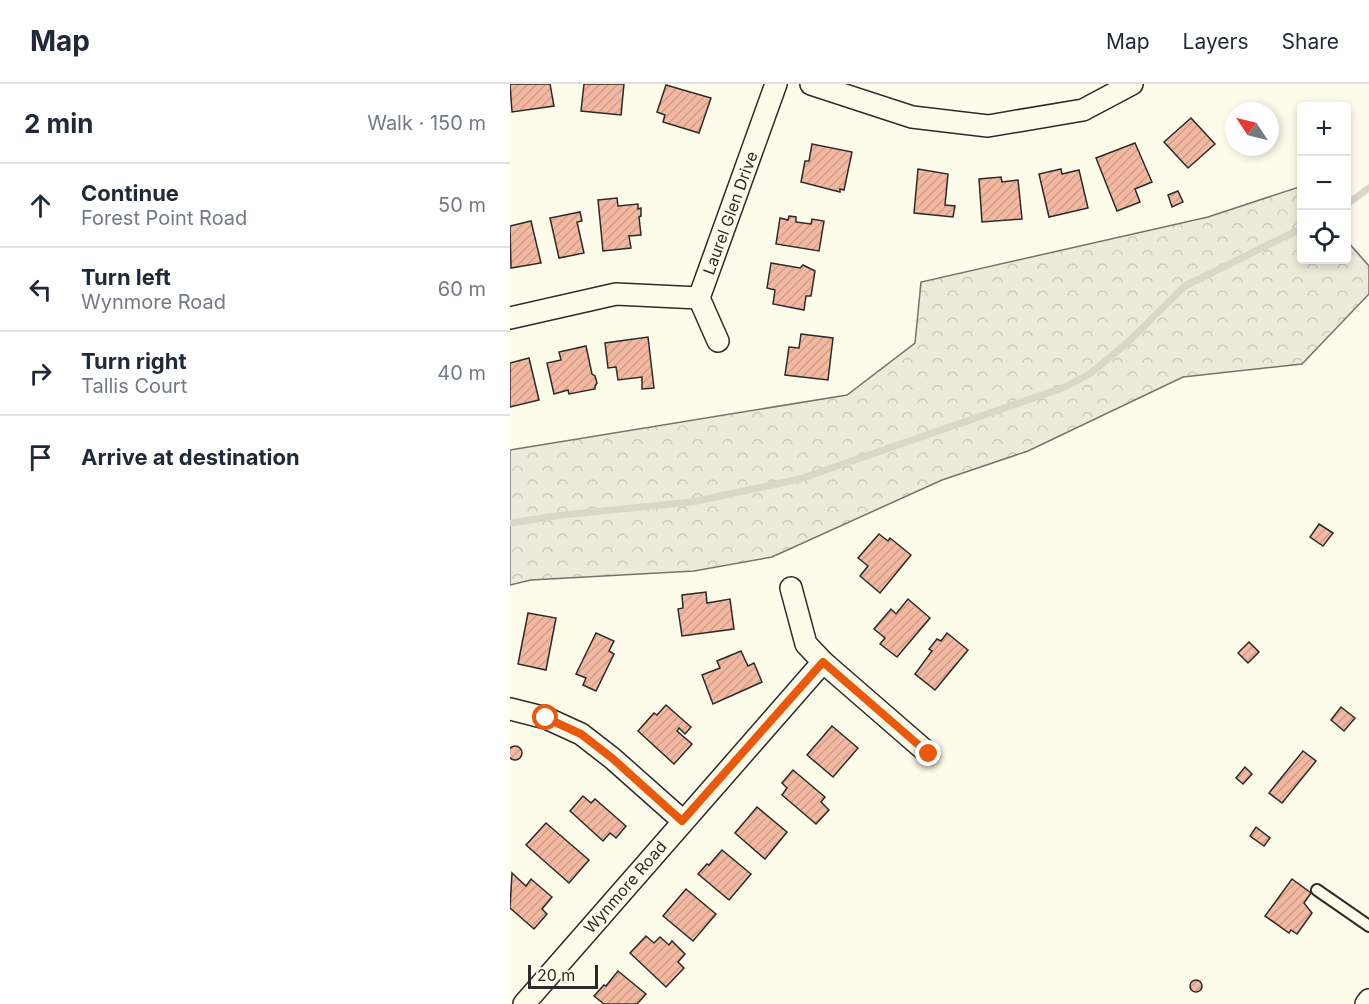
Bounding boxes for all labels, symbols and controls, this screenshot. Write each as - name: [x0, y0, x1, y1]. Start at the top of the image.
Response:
- text: Map: [30, 24, 90, 58]
- text: Map: [1106, 29, 1150, 54]
- text: Layers: [1183, 29, 1249, 54]
- text: Share: [1282, 29, 1339, 54]
- north arrow: [1225, 102, 1279, 156]
- map controls: [1297, 102, 1351, 264]
- button: +: [1297, 102, 1351, 156]
- text: 2 min: [24, 108, 94, 139]
- text: Walk · 150 m: [367, 111, 486, 135]
- street label: Laurel Glen Drive: [698, 149, 762, 277]
- button: −: [1297, 156, 1351, 210]
- text: Continue: [81, 180, 179, 206]
- icon: ahead: [24, 189, 57, 222]
- text: 50 m: [438, 193, 486, 217]
- text: Forest Point Road: [81, 206, 247, 230]
- button: locate: [1297, 210, 1351, 264]
- text: Turn left: [81, 264, 171, 290]
- icon: left: [24, 273, 57, 306]
- text: 60 m: [438, 277, 486, 301]
- text: Wynmore Road: [81, 290, 226, 314]
- text: Turn right: [81, 348, 187, 374]
- icon: right: [24, 357, 57, 390]
- text: 40 m: [437, 361, 486, 385]
- text: Tallis Court: [81, 374, 187, 398]
- icon: arrive: [24, 441, 57, 474]
- text: Arrive at destination: [81, 444, 300, 470]
- route start: [532, 704, 558, 730]
- route end: [915, 740, 941, 766]
- street label: Wynmore Road: [579, 837, 671, 937]
- scale bar: [528, 962, 598, 990]
- text: 20 m: [537, 965, 575, 985]

